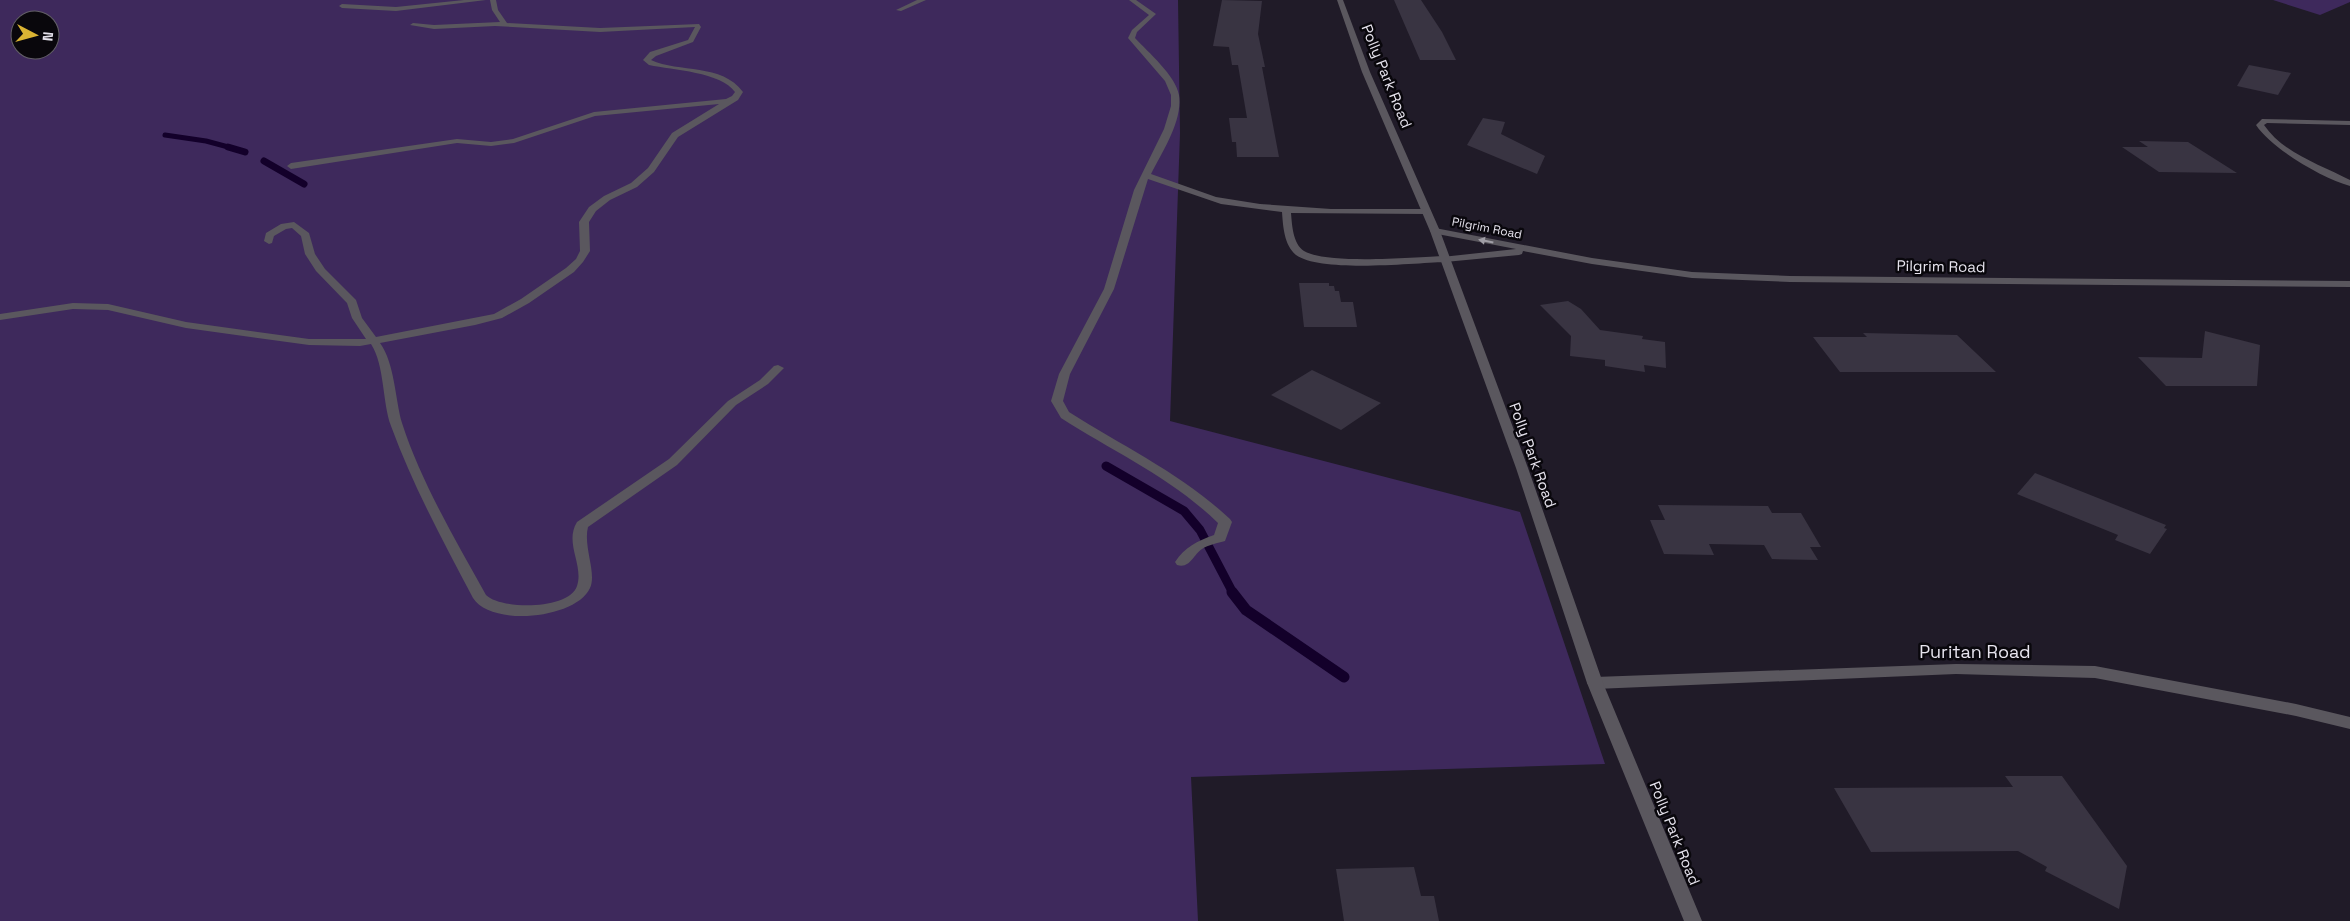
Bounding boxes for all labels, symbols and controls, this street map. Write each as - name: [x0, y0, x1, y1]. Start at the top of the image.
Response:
- north arrow: [10, 10, 60, 60]
- street label: Polly Park Road: [1358, 21, 1416, 131]
- text: N: [38, 31, 57, 42]
- street label: Pilgrim Road: [1451, 213, 1523, 243]
- one-way arrow: [1478, 237, 1493, 245]
- street label: Pilgrim Road: [1896, 256, 1986, 276]
- street label: Polly Park Road: [1505, 400, 1561, 510]
- street label: Puritan Road: [1919, 640, 2031, 663]
- street label: Polly Park Road: [1646, 778, 1704, 888]

